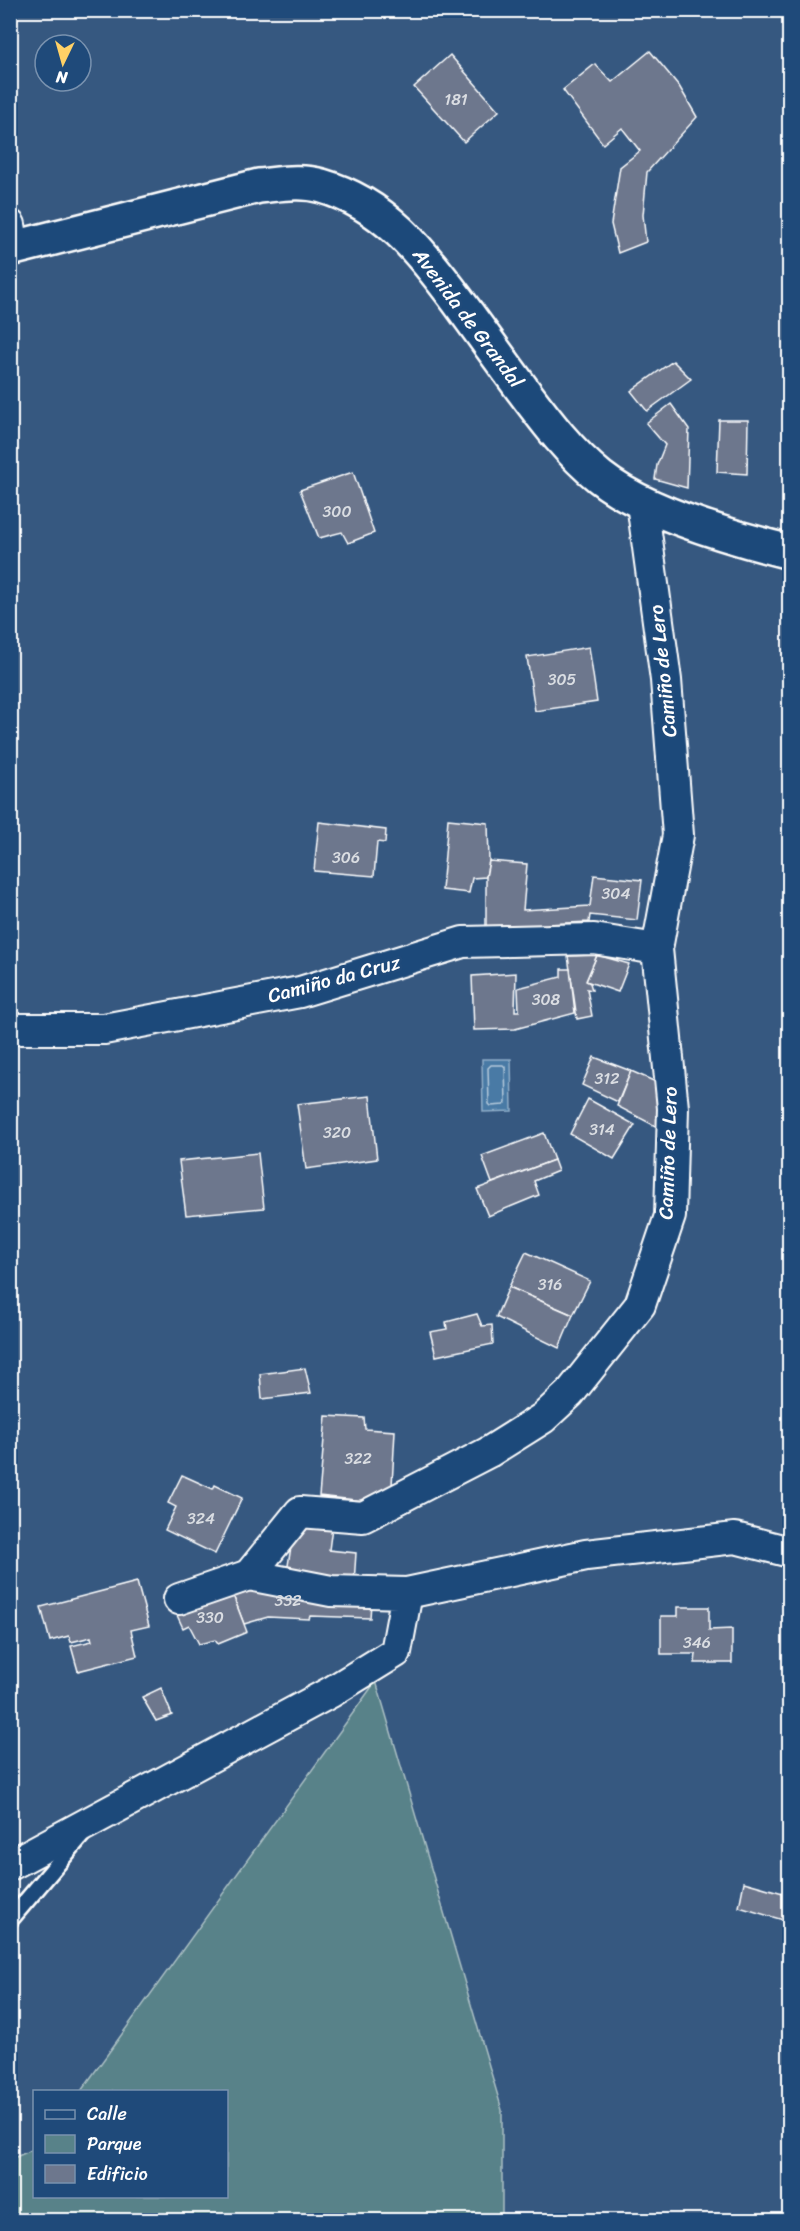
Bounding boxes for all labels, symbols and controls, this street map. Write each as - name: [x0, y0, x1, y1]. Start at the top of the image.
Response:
- north arrow: [33, 33, 93, 93]
- text: N: [54, 62, 70, 92]
- house number: 181: [444, 85, 468, 114]
- street label: Avenida de Grandal: [403, 239, 534, 397]
- house number: 300: [322, 497, 352, 526]
- street label: Camiño de Lero: [639, 603, 687, 739]
- house number: 305: [548, 665, 577, 694]
- house number: 306: [332, 843, 360, 872]
- house number: 304: [602, 879, 630, 908]
- street label: Camiño da Cruz: [264, 944, 405, 1013]
- house number: 308: [532, 985, 561, 1014]
- house number: 312: [595, 1064, 619, 1093]
- street label: Camiño de Lero: [648, 1086, 688, 1220]
- house number: 314: [589, 1115, 615, 1144]
- house number: 320: [323, 1118, 351, 1147]
- house number: 316: [538, 1270, 562, 1299]
- house number: 322: [344, 1444, 372, 1473]
- house number: 324: [187, 1504, 215, 1533]
- house number: 332: [275, 1586, 301, 1615]
- house number: 330: [196, 1603, 224, 1632]
- house number: 346: [683, 1628, 711, 1657]
- legend: [33, 2090, 228, 2198]
- text: Calle: [87, 2098, 127, 2130]
- text: Parque: [87, 2128, 142, 2160]
- text: Edificio: [87, 2158, 148, 2190]

